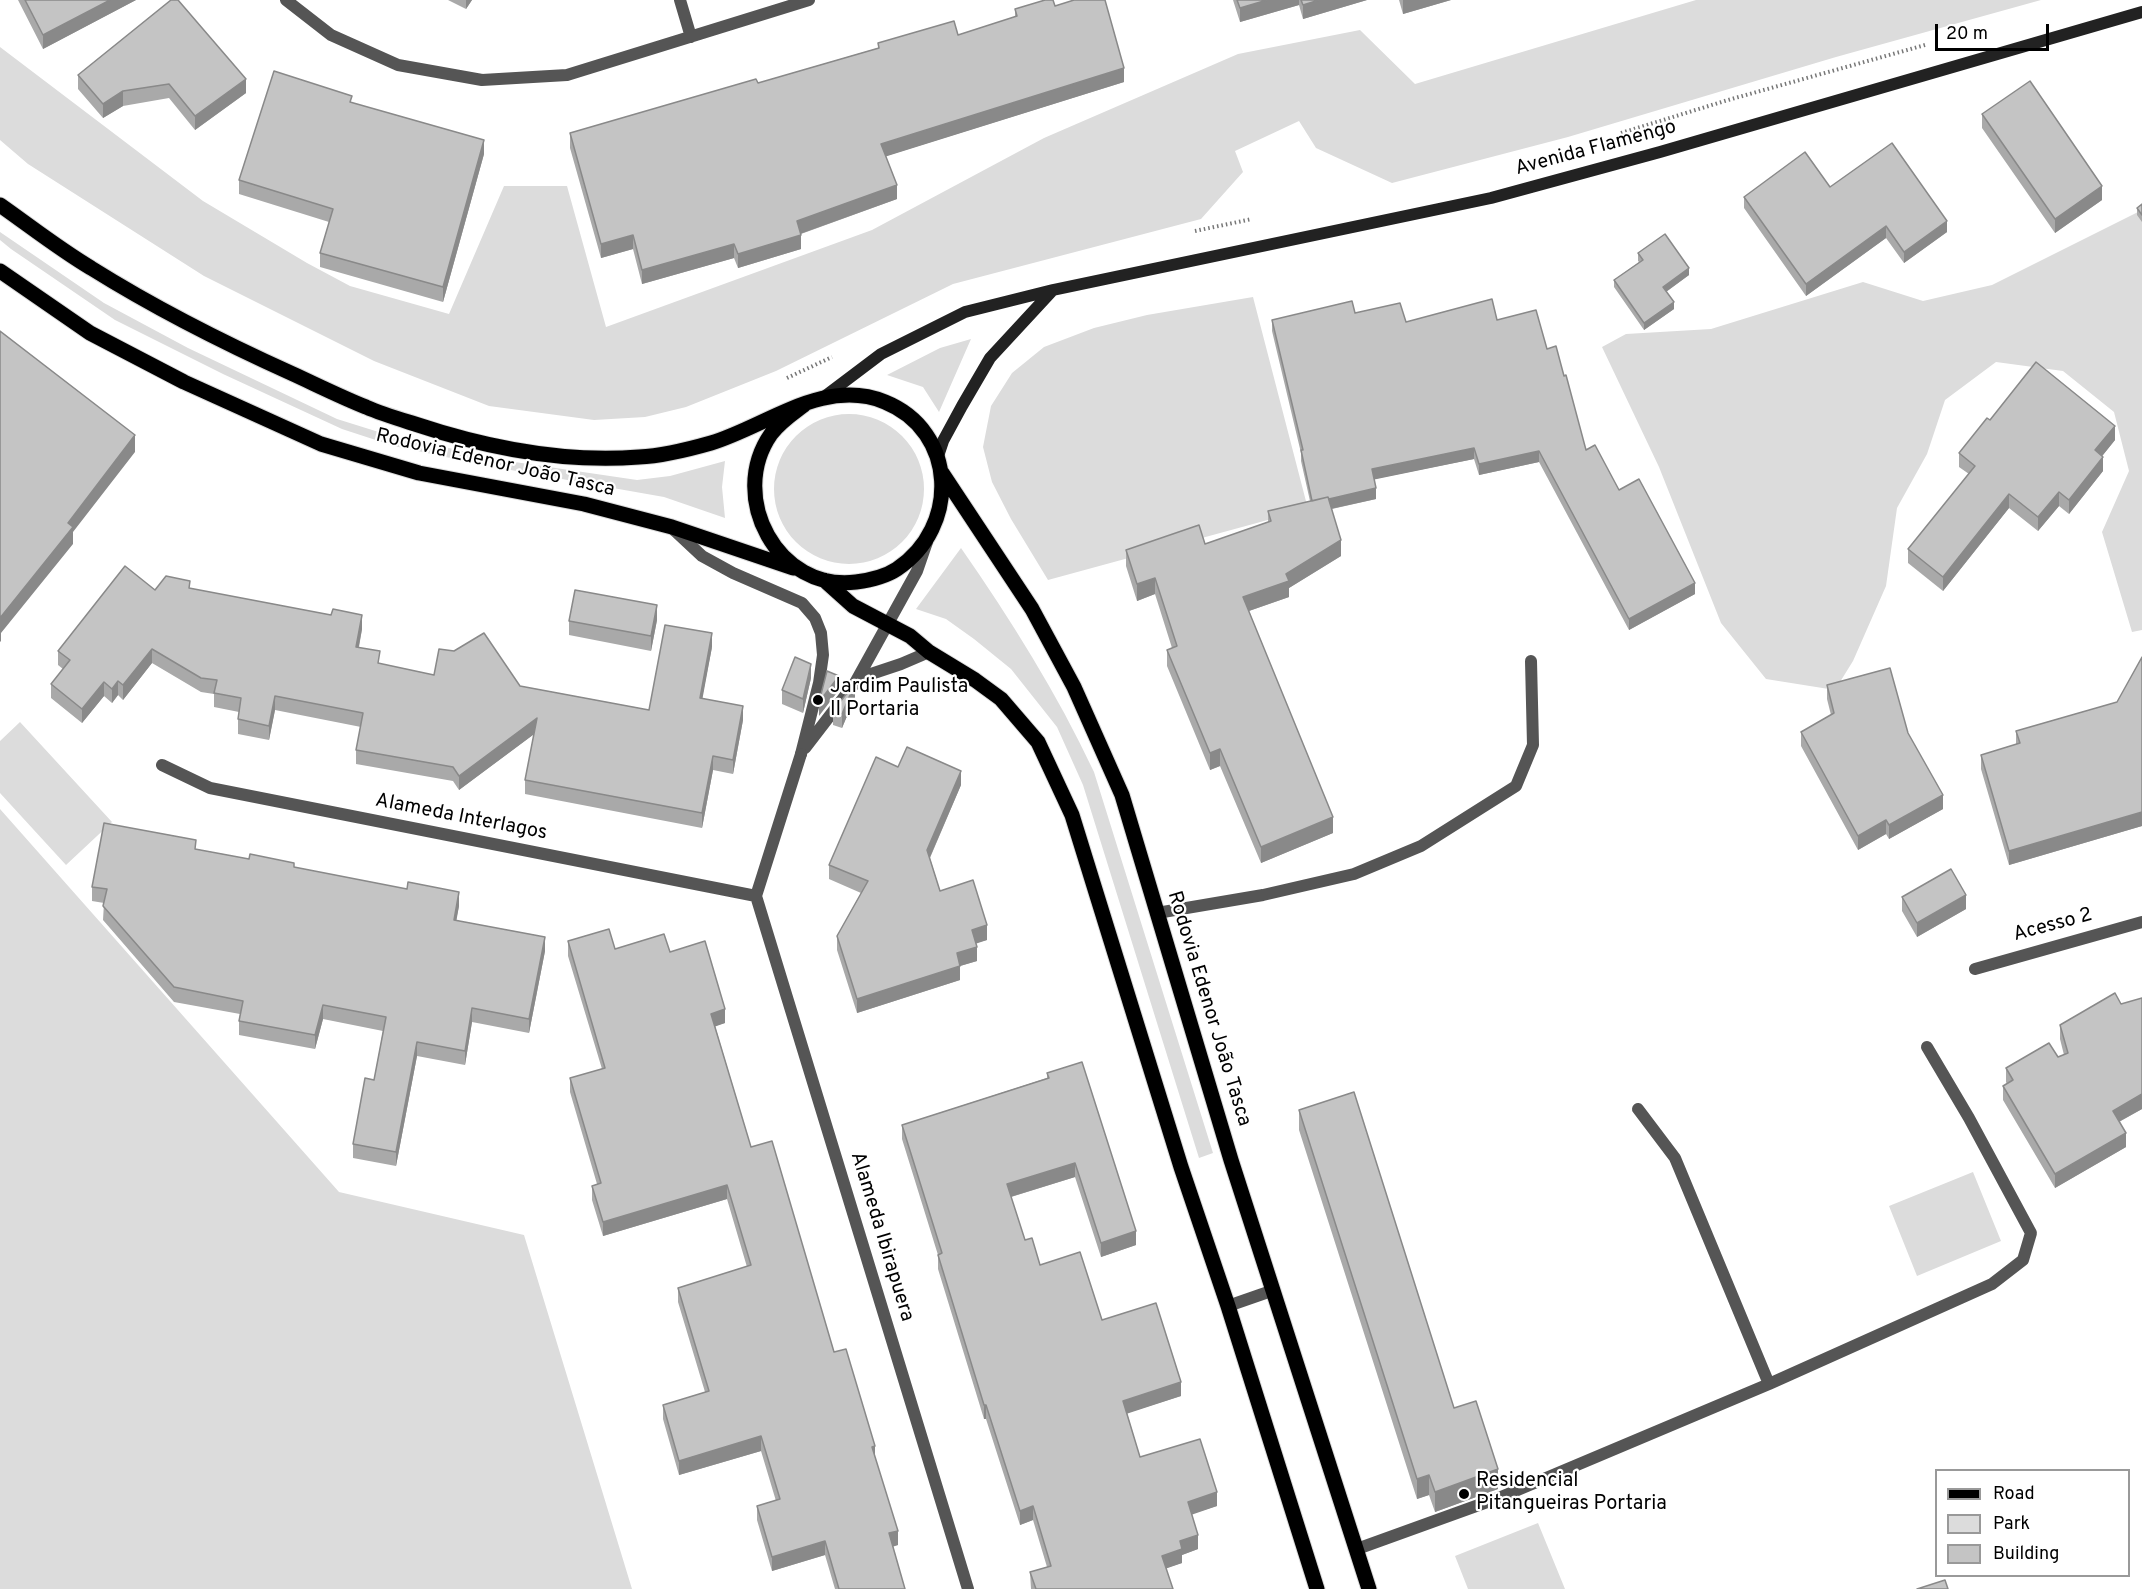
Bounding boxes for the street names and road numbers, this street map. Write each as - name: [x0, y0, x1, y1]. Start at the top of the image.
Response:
- street label: Avenida Flamengo: [1513, 116, 1679, 182]
- street label: Rodovia Edenor João Tasca: [373, 425, 617, 503]
- street label: Alameda Interlagos: [373, 790, 549, 846]
- street label: Rodovia Edenor João Tasca: [1161, 889, 1255, 1129]
- street label: Acesso 2: [2011, 904, 2095, 948]
- street label: Alameda Ibirapuera: [844, 1149, 918, 1325]

